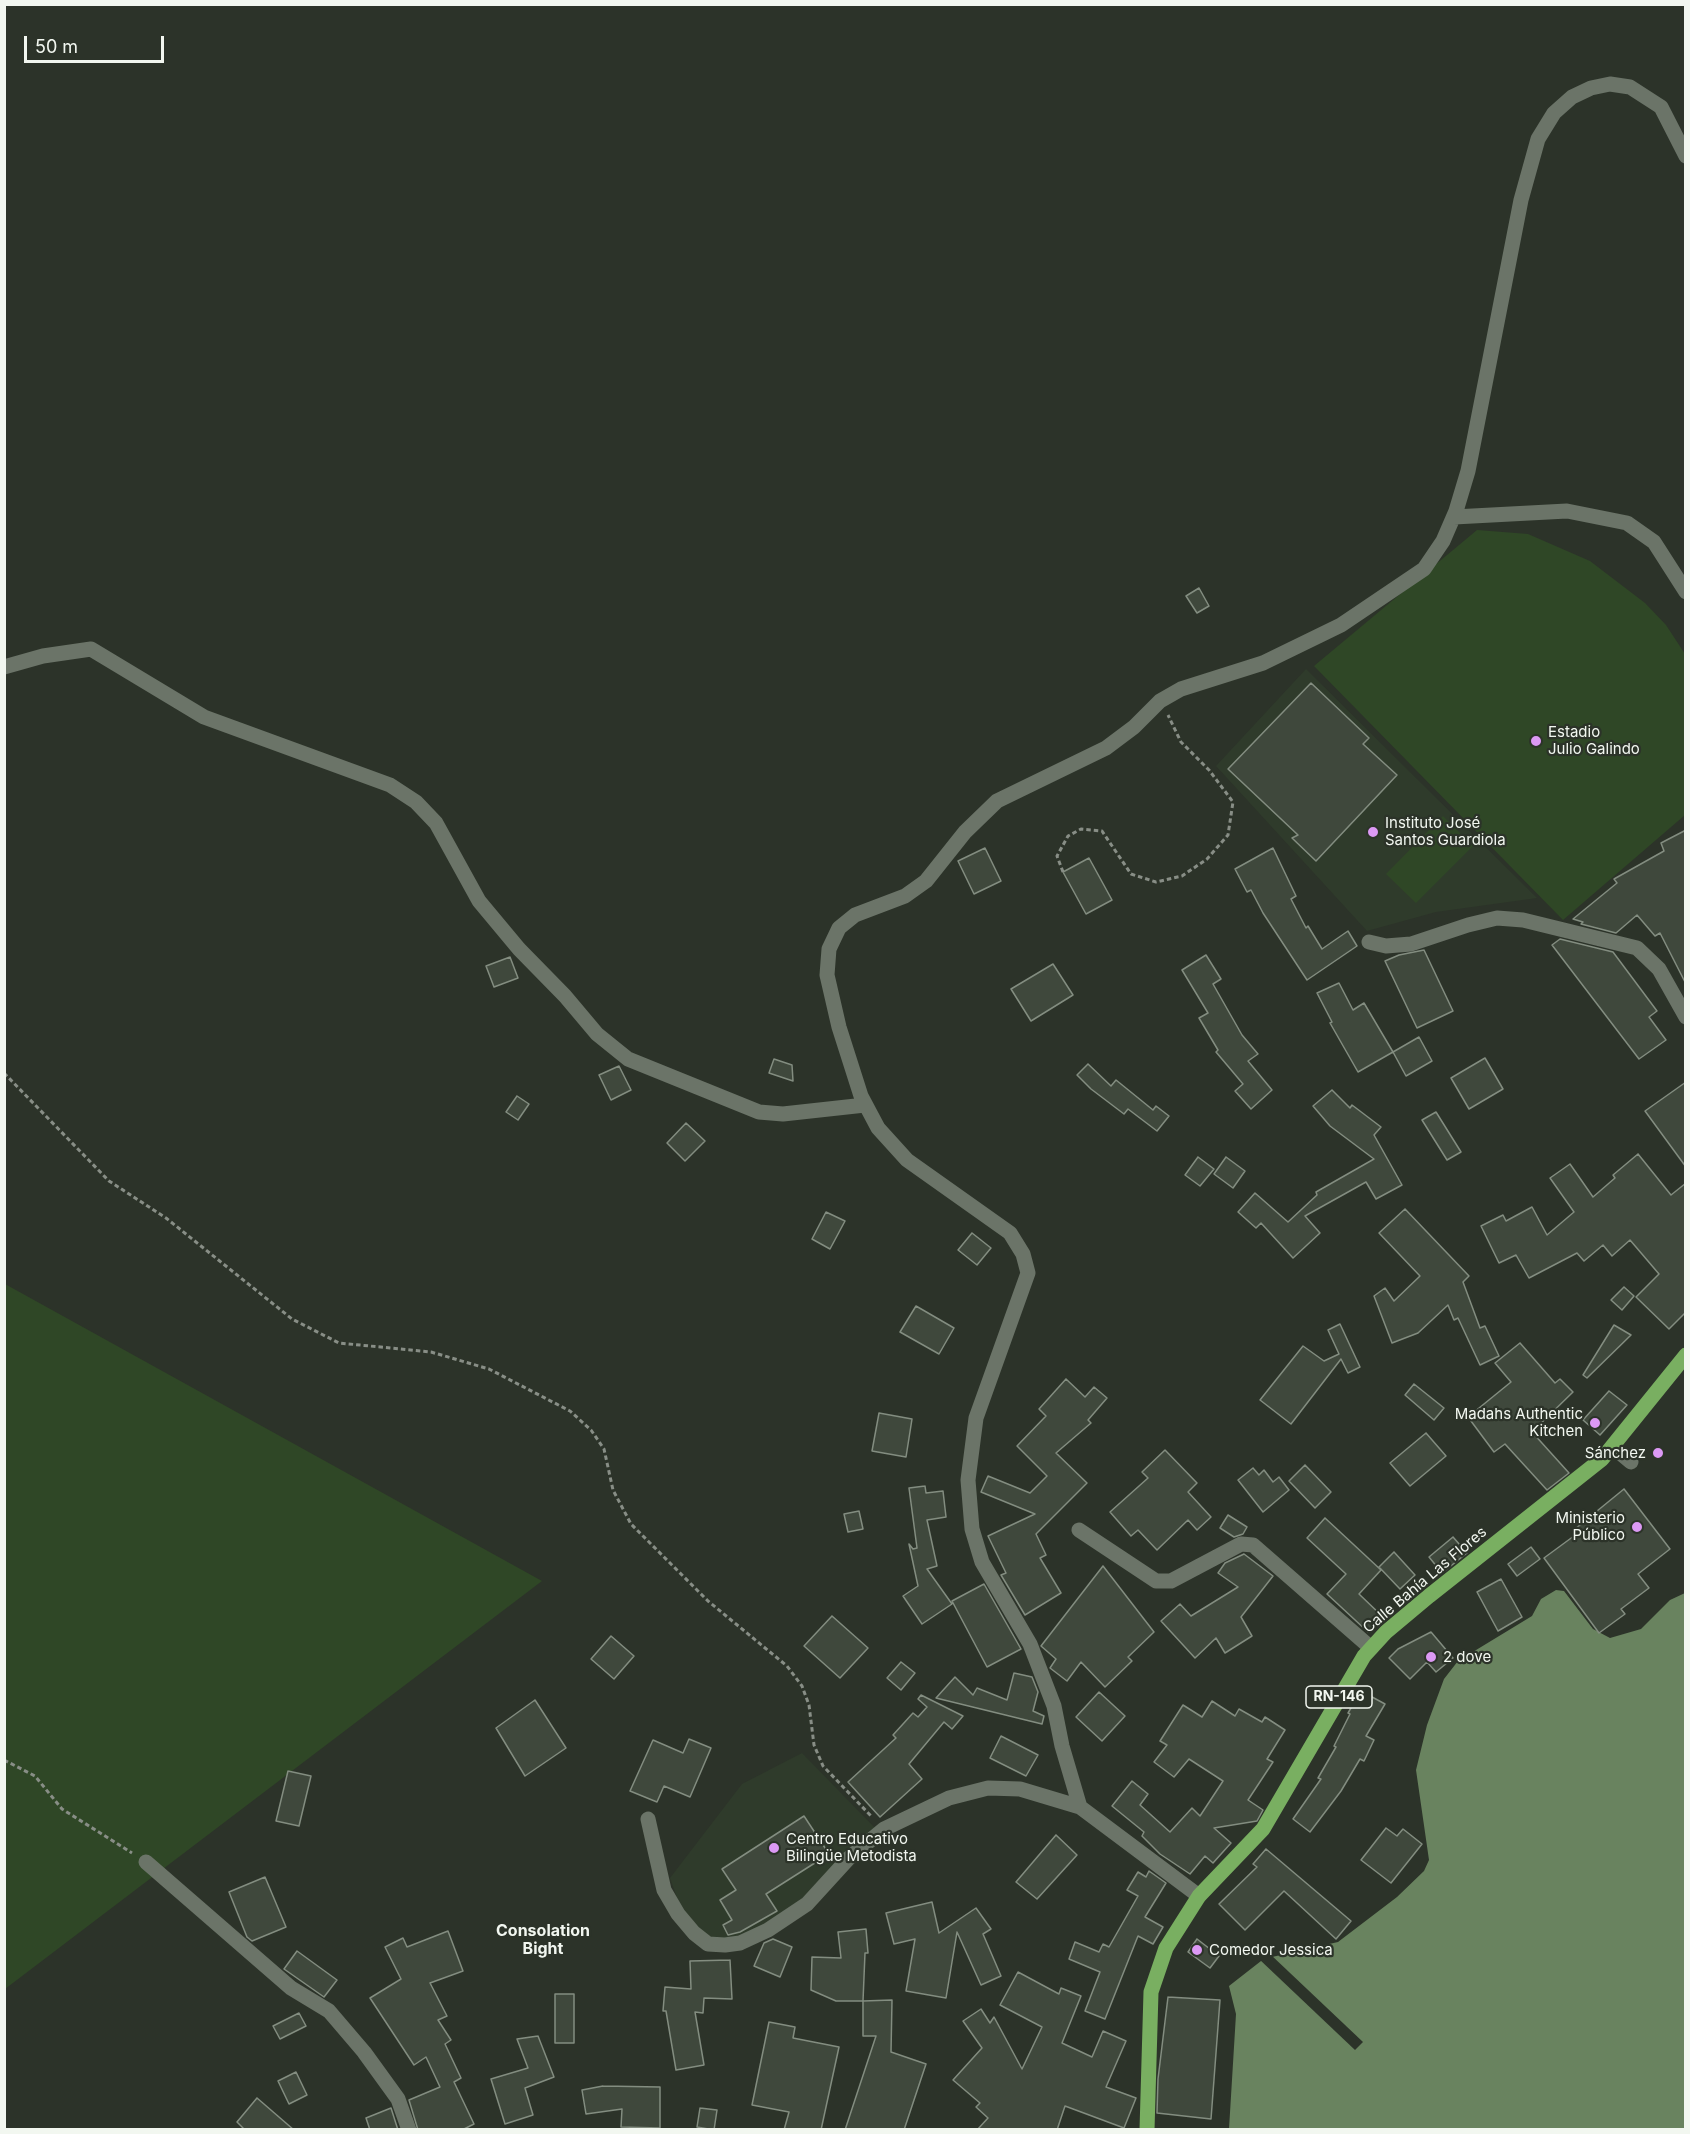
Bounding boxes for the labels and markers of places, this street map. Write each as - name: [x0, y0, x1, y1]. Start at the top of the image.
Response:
- place label: Estadio Julio Galindo: [1548, 723, 1640, 758]
- marker: Estadio Julio Galindo: [1529, 734, 1543, 748]
- place label: Instituto José Santos Guardiola: [1385, 814, 1506, 849]
- marker: Instituto José Santos Guardiola: [1366, 825, 1380, 839]
- place label: Madahs Authentic Kitchen: [1455, 1405, 1583, 1440]
- marker: Madahs Authentic Kitchen: [1588, 1416, 1602, 1430]
- place label: Sánchez: [1585, 1444, 1646, 1462]
- marker: Sánchez: [1651, 1446, 1665, 1460]
- place label: Ministerio Público: [1555, 1509, 1625, 1544]
- marker: Ministerio Público: [1630, 1520, 1644, 1534]
- place label: 2 dove: [1443, 1648, 1491, 1666]
- marker: 2 dove: [1424, 1650, 1438, 1664]
- place label: Centro Educativo Bilingüe Metodista: [786, 1830, 917, 1865]
- marker: Centro Educativo Bilingüe Metodista: [767, 1841, 781, 1855]
- place label: Comedor Jessica: [1209, 1941, 1333, 1959]
- marker: Comedor Jessica: [1190, 1943, 1204, 1957]

